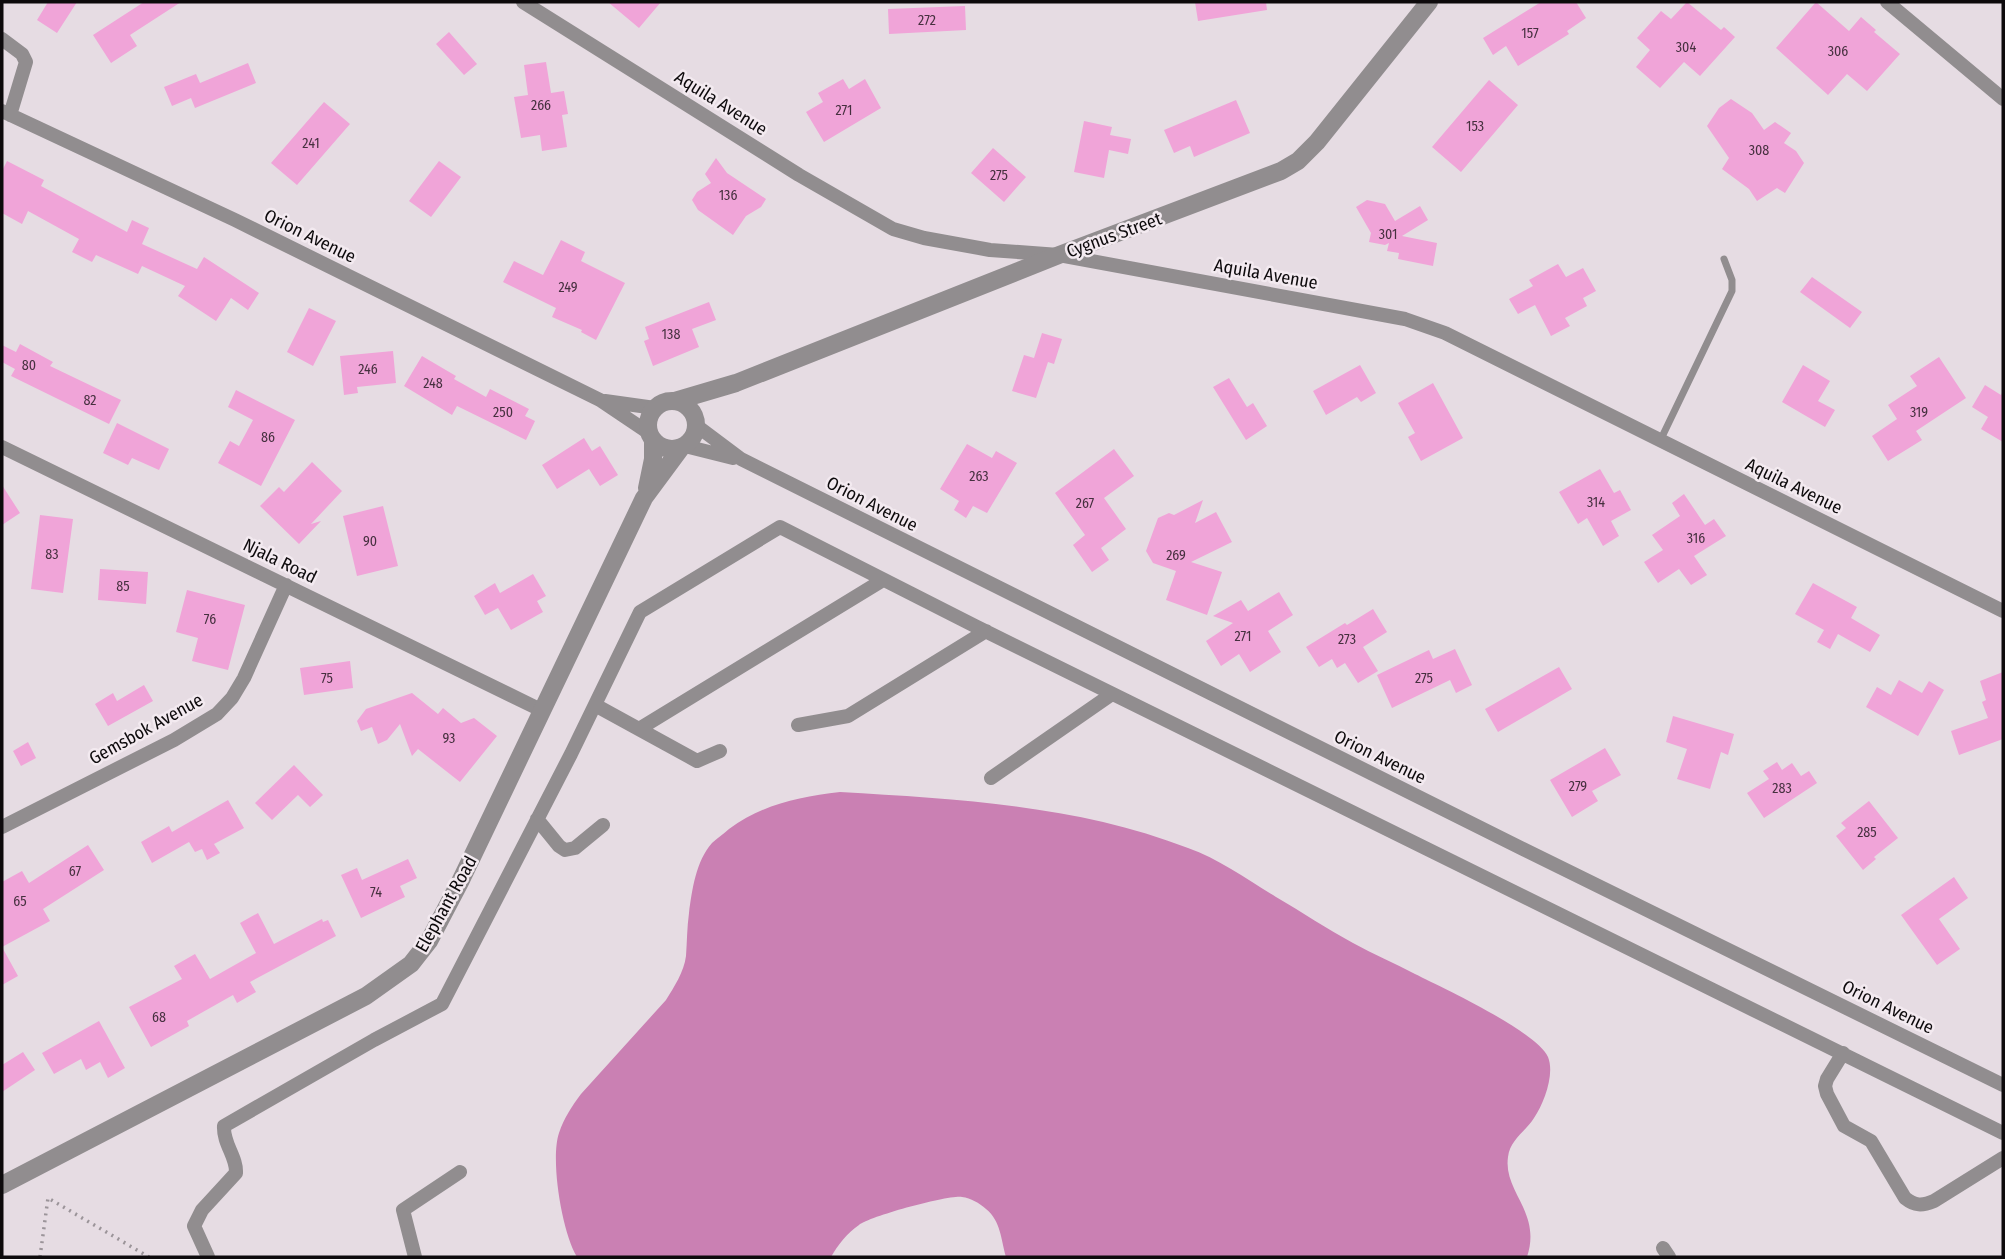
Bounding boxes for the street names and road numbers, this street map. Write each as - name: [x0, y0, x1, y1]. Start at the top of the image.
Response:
- street label: Aquila Avenue: [671, 66, 771, 140]
- street label: Orion Avenue: [261, 204, 360, 268]
- street label: Cygnus Street: [1063, 208, 1165, 262]
- street label: Aquila Avenue: [1212, 254, 1320, 294]
- street label: Aquila Avenue: [1742, 453, 1846, 519]
- street label: Orion Avenue: [823, 472, 921, 536]
- street label: Njala Road: [240, 534, 320, 588]
- street label: Gemsbok Avenue: [85, 689, 207, 769]
- street label: Orion Avenue: [1331, 725, 1430, 789]
- street label: Elephant Road: [411, 852, 481, 956]
- street label: Orion Avenue: [1839, 975, 1938, 1039]

